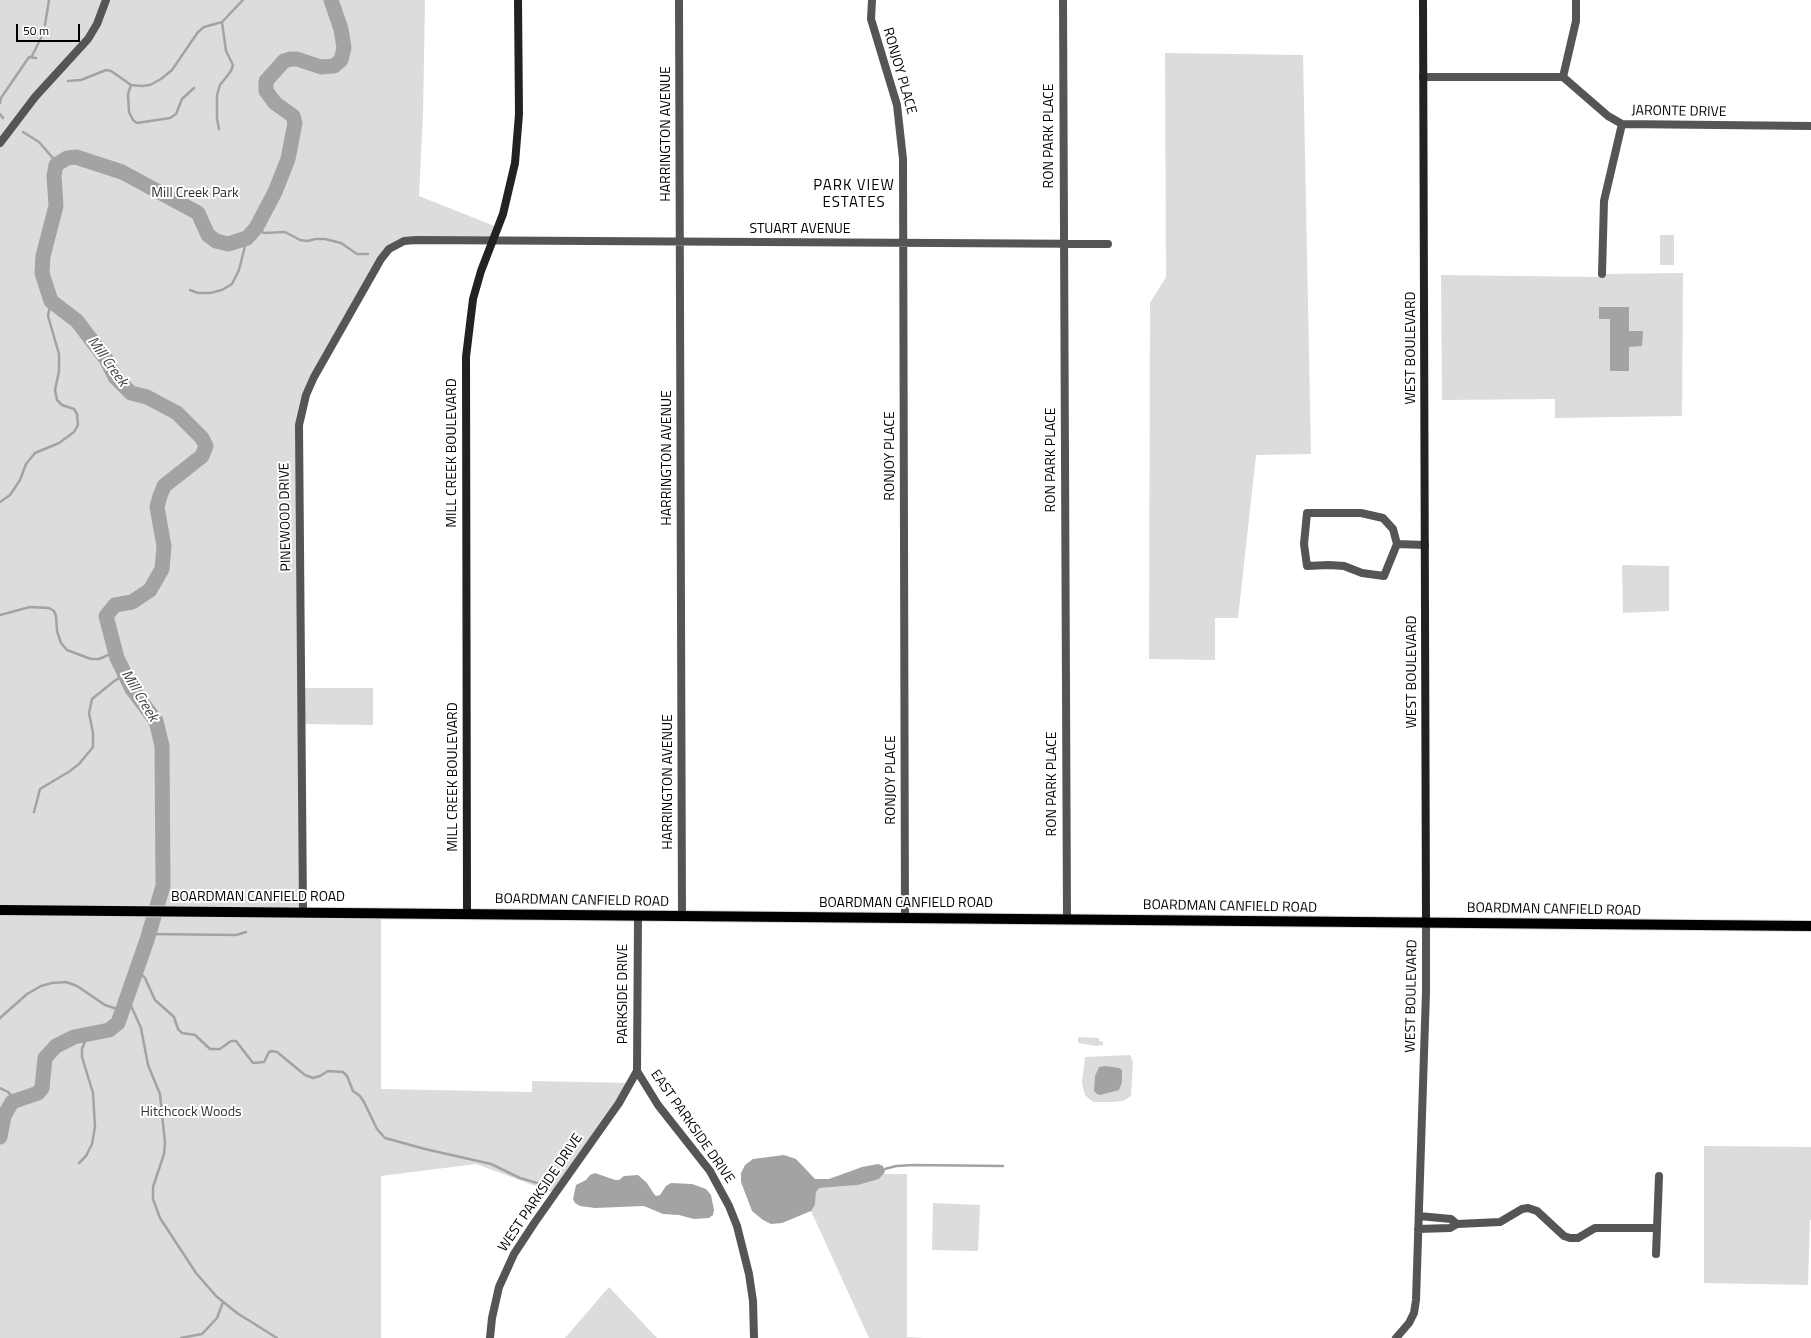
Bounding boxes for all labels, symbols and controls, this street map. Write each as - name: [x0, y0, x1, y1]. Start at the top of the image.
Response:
- scale bar: [18, 16, 82, 42]
- text: 50 m: [23, 21, 49, 40]
- street label: RONJOY PLACE: [879, 26, 919, 116]
- street label: HARRINGTON AVENUE: [659, 66, 675, 202]
- street label: RON PARK PLACE: [1042, 84, 1058, 188]
- street label: JARONTE DRIVE: [1631, 103, 1727, 121]
- district label: PARK VIEW ESTATES: [813, 177, 895, 212]
- park label: Mill Creek Park: [151, 186, 239, 202]
- street label: STUART AVENUE: [749, 222, 851, 238]
- street label: WEST BOULEVARD: [1404, 291, 1420, 405]
- water label: Mill Creek: [83, 334, 131, 390]
- street label: MILL CREEK BOULEVARD: [445, 378, 461, 528]
- street label: HARRINGTON AVENUE: [660, 390, 676, 526]
- street label: RON PARK PLACE: [1044, 408, 1060, 512]
- street label: RONJOY PLACE: [883, 411, 899, 501]
- street label: PINEWOOD DRIVE: [277, 462, 295, 572]
- street label: WEST BOULEVARD: [1405, 615, 1421, 729]
- water label: Mill Creek: [117, 667, 161, 725]
- street label: MILL CREEK BOULEVARD: [446, 702, 462, 852]
- street label: HARRINGTON AVENUE: [661, 714, 677, 850]
- street label: RON PARK PLACE: [1045, 732, 1061, 836]
- street label: RONJOY PLACE: [884, 735, 900, 825]
- street label: BOARDMAN CANFIELD ROAD: [171, 890, 345, 906]
- street label: BOARDMAN CANFIELD ROAD: [495, 891, 669, 911]
- street label: BOARDMAN CANFIELD ROAD: [819, 896, 993, 912]
- street label: BOARDMAN CANFIELD ROAD: [1143, 897, 1317, 917]
- street label: BOARDMAN CANFIELD ROAD: [1467, 900, 1641, 920]
- street label: WEST BOULEVARD: [1403, 939, 1421, 1053]
- street label: PARKSIDE DRIVE: [616, 944, 632, 1044]
- street label: EAST PARKSIDE DRIVE: [646, 1067, 738, 1187]
- park label: Hitchcock Woods: [140, 1105, 242, 1121]
- street label: WEST PARKSIDE DRIVE: [495, 1131, 587, 1255]

